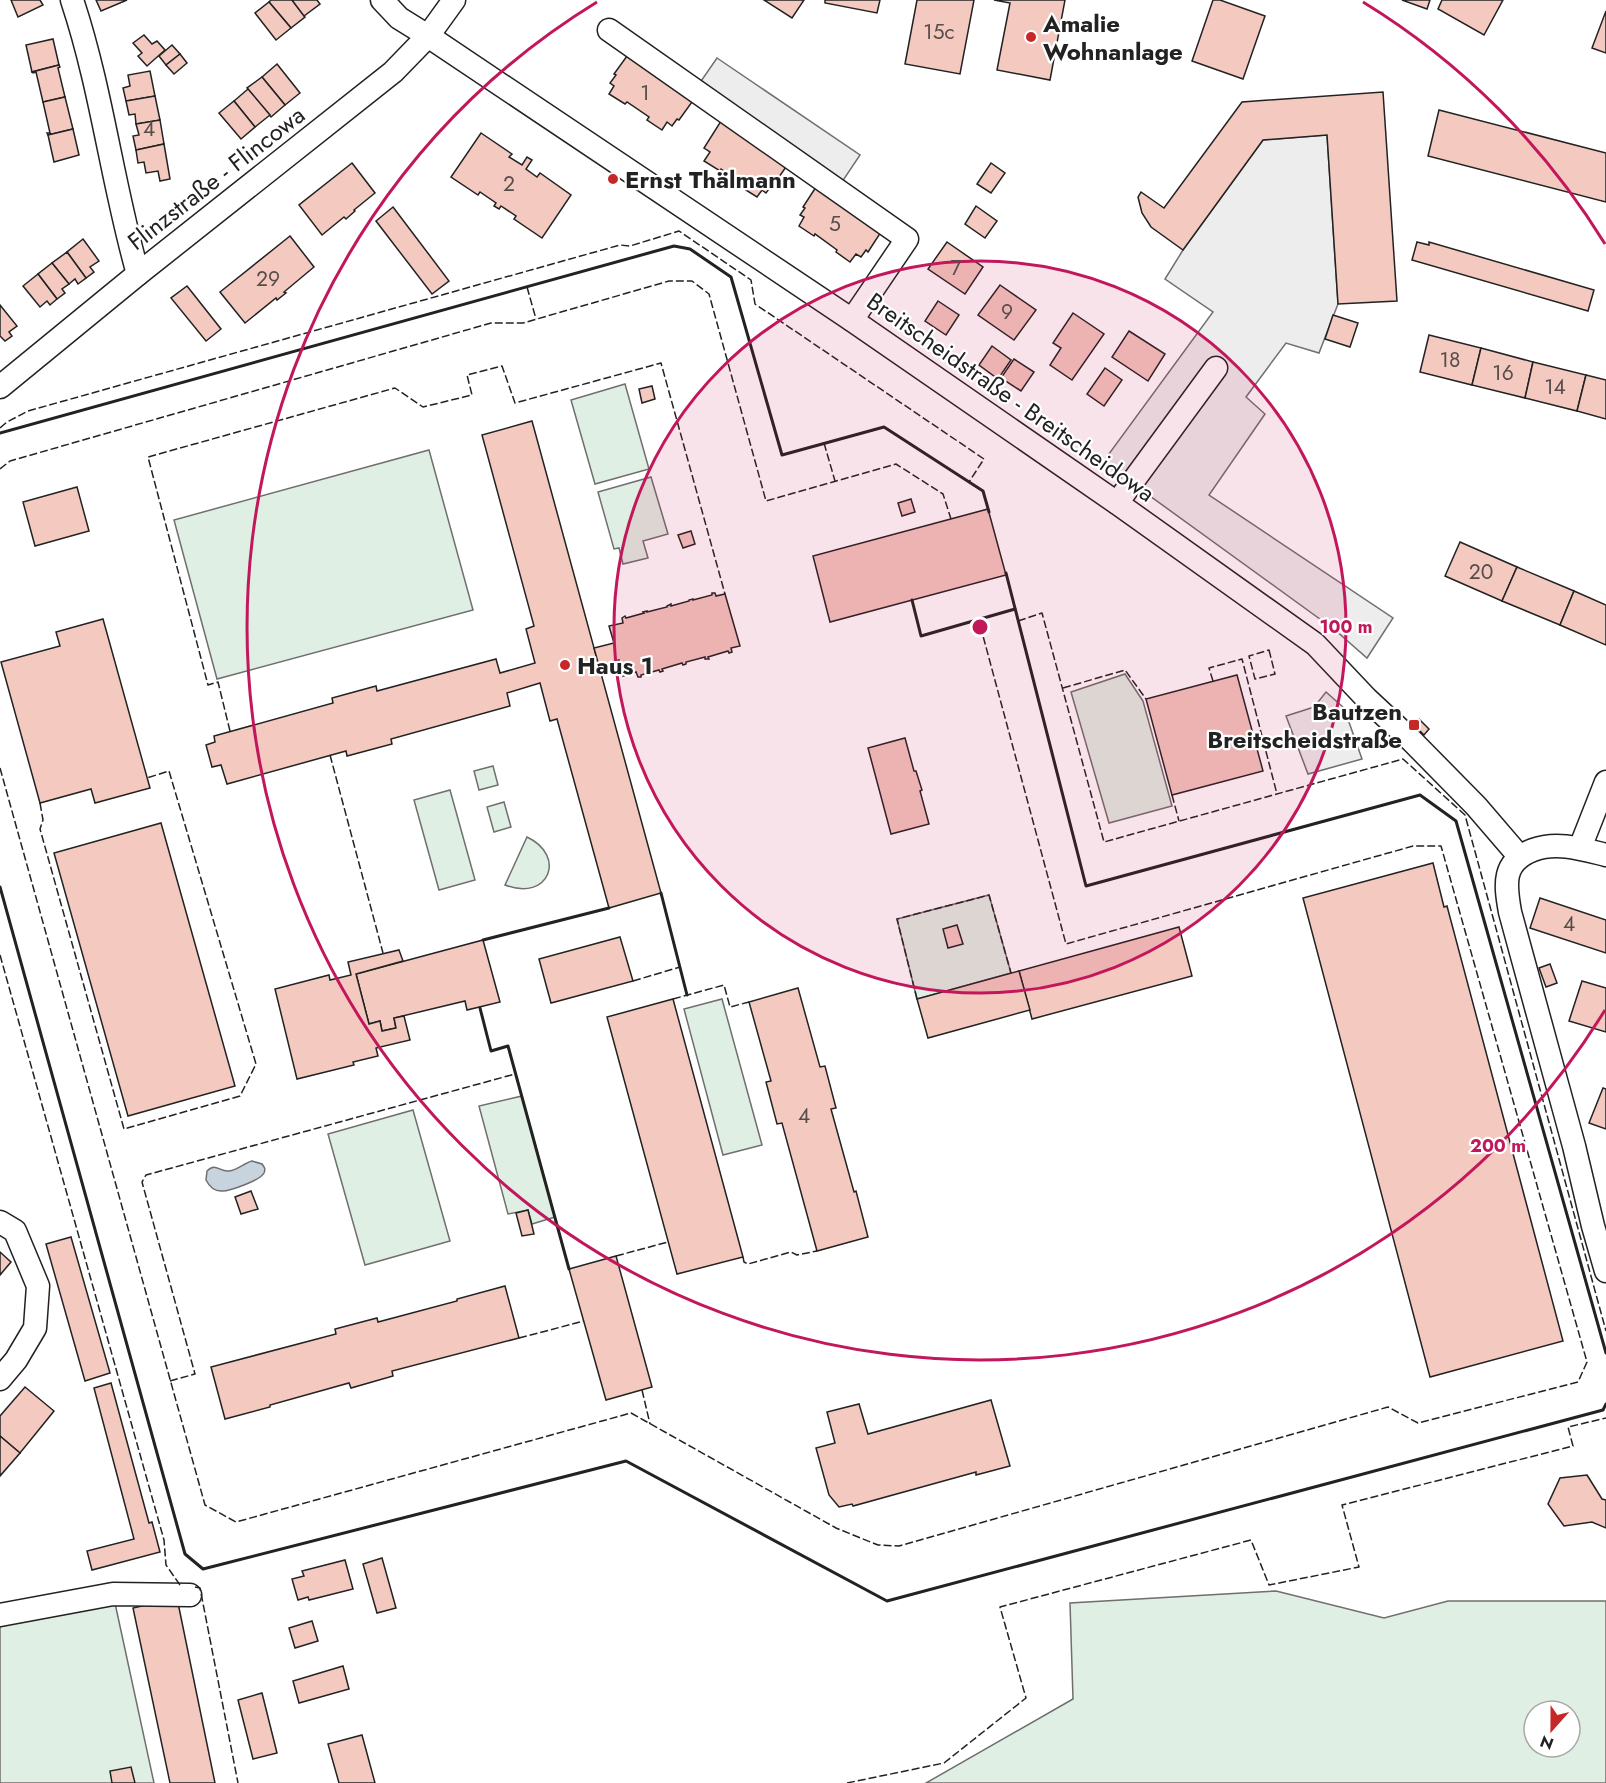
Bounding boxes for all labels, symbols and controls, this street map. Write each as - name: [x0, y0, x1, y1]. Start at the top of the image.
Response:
- place label: Amalie Wohnanlage: [1042, 6, 1183, 69]
- house number: 15c: [923, 17, 955, 47]
- marker: Amalie Wohnanlage: [1024, 30, 1038, 44]
- house number: 1: [640, 78, 650, 108]
- street label: Flinzstraße - Flincowa: [120, 98, 312, 258]
- house number: 4: [143, 114, 155, 144]
- place label: Ernst Thälmann: [625, 162, 796, 197]
- house number: 2: [503, 169, 515, 199]
- marker: Ernst Thälmann: [606, 172, 620, 186]
- house number: 5: [829, 209, 841, 239]
- house number: 7: [950, 253, 962, 283]
- house number: 29: [256, 264, 280, 294]
- street label: Breitscheidstraße - Breitscheidowa: [860, 284, 1162, 510]
- house number: 9: [1001, 297, 1013, 327]
- house number: 18: [1440, 345, 1460, 375]
- house number: 16: [1492, 358, 1514, 388]
- house number: 14: [1544, 372, 1566, 402]
- house number: 20: [1469, 557, 1493, 587]
- text: 100 m: [1319, 614, 1373, 640]
- centre of rings: [970, 617, 990, 637]
- place label: Haus 1: [577, 648, 653, 683]
- marker: Haus 1: [558, 658, 572, 672]
- place label: Bautzen Breitscheidstraße: [1207, 694, 1402, 757]
- marker: Bautzen Breitscheidstraße: [1407, 718, 1421, 732]
- house number: 4: [1563, 909, 1575, 939]
- house number: 4: [798, 1101, 810, 1131]
- text: 200 m: [1470, 1133, 1526, 1159]
- north arrow: [1522, 1699, 1582, 1759]
- text: N: [1537, 1730, 1557, 1756]

